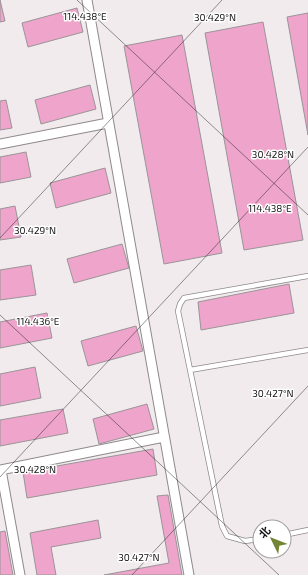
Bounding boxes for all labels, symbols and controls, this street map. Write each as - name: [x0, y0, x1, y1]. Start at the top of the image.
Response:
- text: 114.438°E: [63, 10, 107, 22]
- text: 30.429°N: [194, 11, 236, 23]
- text: 30.428°N: [252, 148, 294, 160]
- text: 114.438°E: [248, 202, 292, 214]
- text: 30.429°N: [14, 224, 56, 236]
- text: 114.436°E: [17, 315, 60, 327]
- text: 30.427°N: [252, 387, 294, 399]
- text: 30.428°N: [14, 463, 56, 475]
- north arrow: [252, 519, 292, 559]
- text: 北: [256, 523, 273, 540]
- text: 30.427°N: [118, 551, 160, 563]

